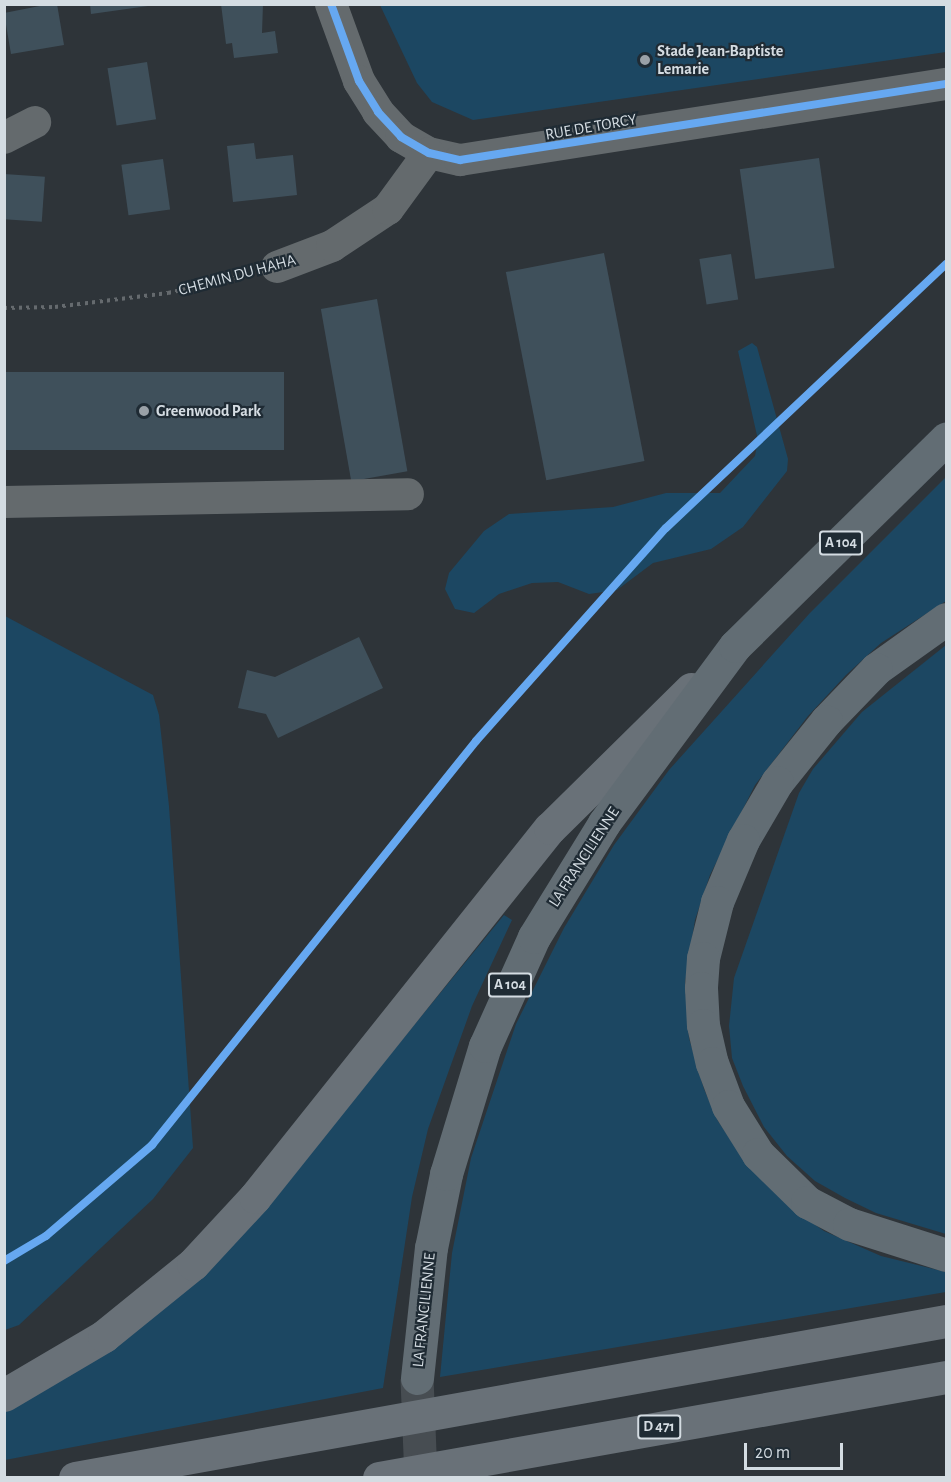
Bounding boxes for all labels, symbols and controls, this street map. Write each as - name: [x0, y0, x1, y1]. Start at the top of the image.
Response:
- place label: Stade Jean-Baptiste Lemarie: [657, 41, 783, 79]
- marker: Stade Jean-Baptiste Lemarie: [638, 53, 652, 67]
- street label: RUE DE TORCY: [544, 110, 638, 144]
- street label: CHEMIN DU HAHA: [176, 250, 298, 300]
- place label: Greenwood Park: [156, 401, 261, 421]
- marker: Greenwood Park: [137, 404, 151, 418]
- road number: A 104: [818, 531, 864, 555]
- street label: LA FRANCILIENNE: [545, 804, 623, 910]
- road number: A 104: [488, 973, 532, 997]
- street label: LA FRANCILIENNE: [408, 1252, 440, 1368]
- road number: D 471: [636, 1415, 682, 1439]
- scale bar: [747, 1431, 846, 1469]
- text: 20 m: [755, 1444, 790, 1462]

